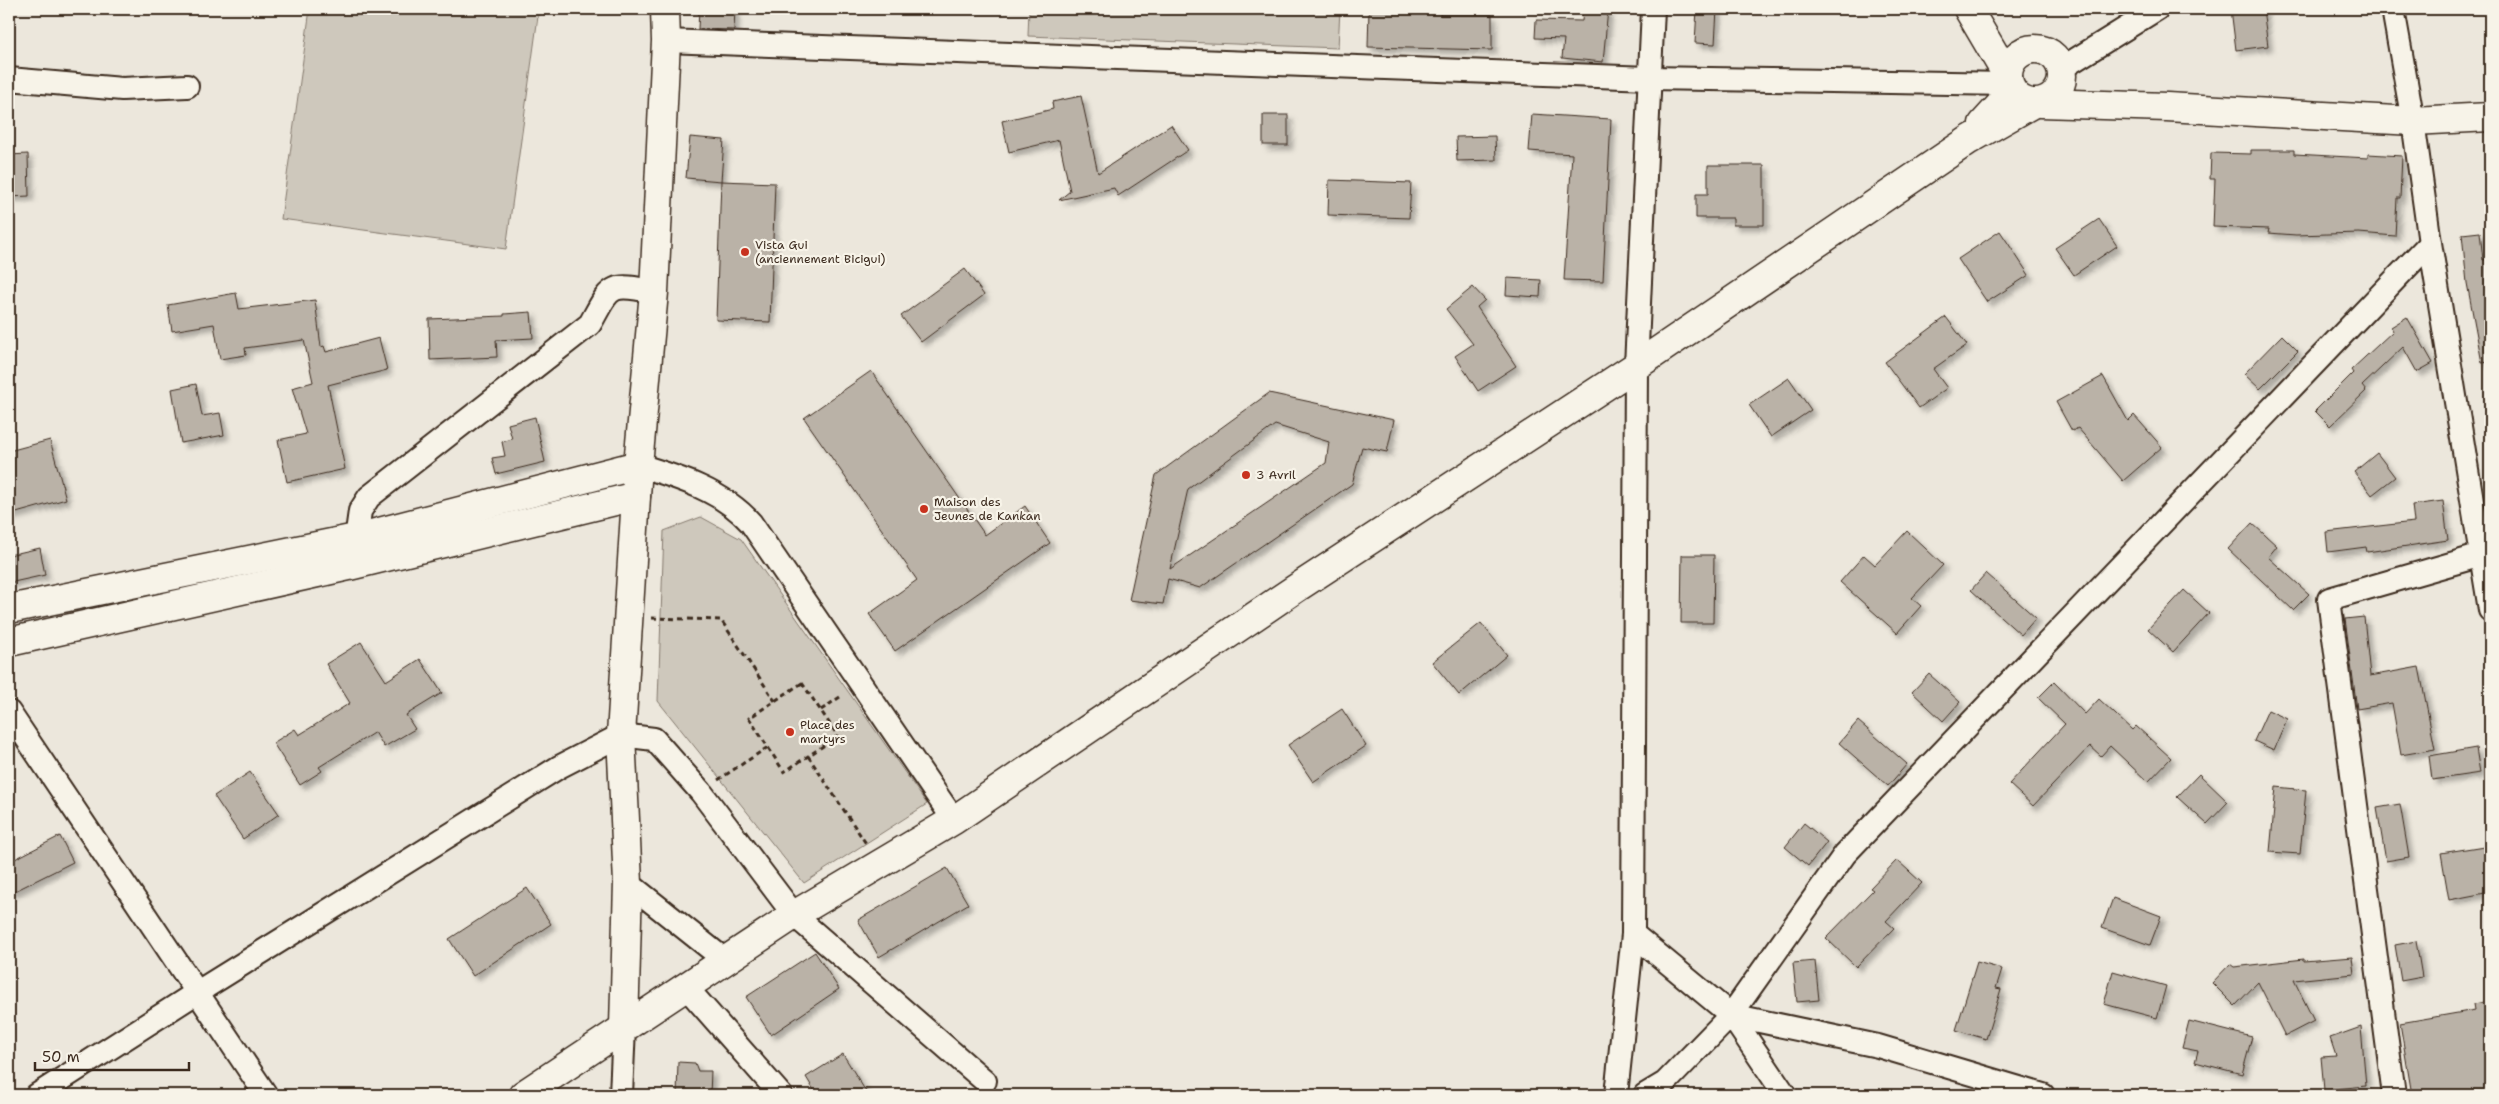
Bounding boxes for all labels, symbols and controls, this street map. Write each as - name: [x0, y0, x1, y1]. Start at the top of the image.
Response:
- place label: Vista Gui (anciennement Bicigui): [755, 237, 885, 267]
- marker: Vista Gui (anciennement Bicigui): [739, 246, 751, 258]
- place label: 3 Avril: [1256, 467, 1296, 483]
- marker: 3 Avril: [1240, 469, 1252, 481]
- place label: Maison des Jeunes de Kankan: [934, 494, 1041, 524]
- marker: Maison des Jeunes de Kankan: [918, 503, 930, 515]
- place label: Place des martyrs: [800, 717, 855, 747]
- marker: Place des martyrs: [784, 726, 796, 738]
- scale bar: [35, 1039, 189, 1071]
- text: 50 m: [42, 1047, 80, 1067]

